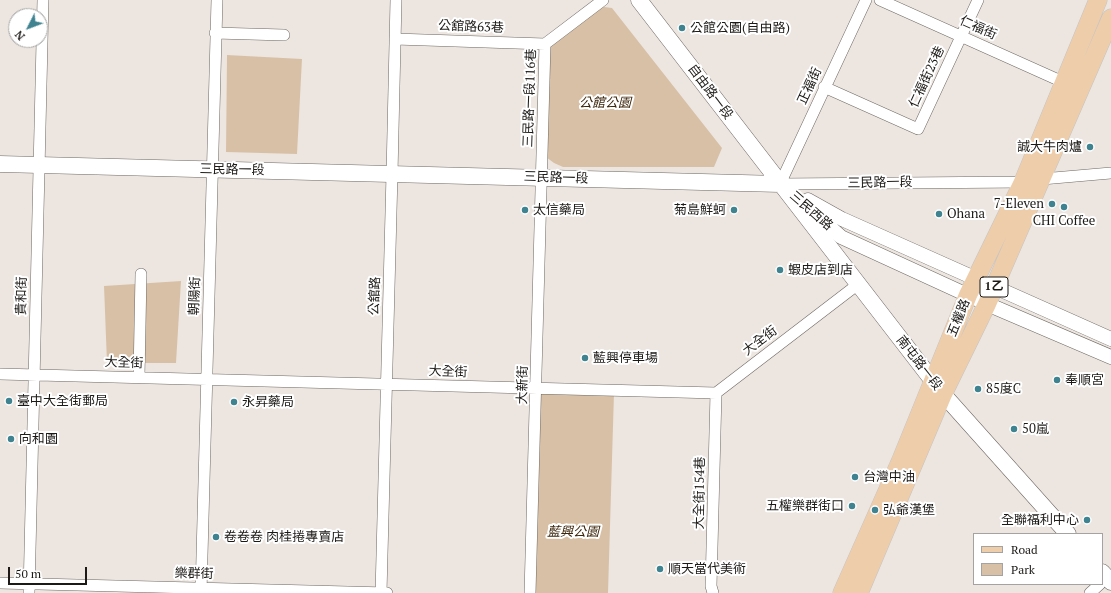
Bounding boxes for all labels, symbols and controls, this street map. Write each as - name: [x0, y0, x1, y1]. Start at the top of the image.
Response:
- north arrow: [8, 8, 48, 48]
- street label: 仁福街: [957, 13, 999, 43]
- street label: 公舘路63巷: [438, 18, 504, 36]
- place label: 公館公園(自由路): [690, 20, 790, 36]
- marker: 公館公園(自由路): [677, 23, 687, 33]
- text: N: [12, 28, 28, 43]
- street label: 仁福街23巷: [906, 44, 948, 110]
- street label: 三民路一段116巷: [520, 48, 540, 148]
- street label: 自由路一段: [684, 61, 736, 123]
- street label: 正福街: [795, 65, 825, 107]
- park label: 公館公園: [579, 95, 631, 111]
- place label: 誠大牛肉爐: [1017, 139, 1082, 155]
- marker: 誠大牛肉爐: [1085, 142, 1095, 152]
- street label: 三民路一段: [199, 162, 265, 178]
- street label: 三民路一段: [523, 169, 589, 187]
- street label: 三民路一段: [847, 175, 913, 191]
- street label: 三民西路: [786, 188, 836, 234]
- place label: 7-Eleven: [994, 196, 1044, 212]
- marker: 7-Eleven: [1047, 199, 1057, 209]
- place label: 太信藥局: [533, 202, 585, 218]
- place label: 菊島鮮蚵: [674, 202, 726, 218]
- marker: CHI Coffee: [1059, 202, 1069, 212]
- marker: 太信藥局: [520, 205, 530, 215]
- marker: 菊島鮮蚵: [729, 205, 739, 215]
- place label: Ohana: [947, 206, 985, 222]
- marker: Ohana: [934, 209, 944, 219]
- place label: CHI Coffee: [1033, 213, 1095, 229]
- place label: 蝦皮店到店: [788, 262, 853, 278]
- marker: 蝦皮店到店: [775, 265, 785, 275]
- street label: 貴和街: [14, 276, 30, 316]
- street label: 朝陽街: [187, 276, 203, 316]
- street label: 公舘路: [367, 276, 383, 316]
- road number: 1乙: [980, 277, 1008, 297]
- street label: 五權路: [944, 297, 974, 339]
- street label: 大全街: [740, 323, 780, 359]
- street label: 南屯路一段: [893, 333, 945, 393]
- place label: 藍興停車場: [593, 350, 658, 366]
- marker: 藍興停車場: [580, 353, 590, 363]
- street label: 大全街: [104, 355, 144, 371]
- street label: 大全街: [428, 364, 468, 380]
- street label: 大新街: [515, 365, 531, 405]
- place label: 奉順宮: [1065, 372, 1104, 388]
- marker: 奉順宮: [1052, 375, 1062, 385]
- place label: 85度C: [986, 381, 1021, 397]
- marker: 85度C: [973, 384, 983, 394]
- place label: 臺中大全街郵局: [17, 393, 108, 409]
- place label: 永昇藥局: [242, 394, 294, 410]
- marker: 臺中大全街郵局: [4, 396, 14, 406]
- marker: 永昇藥局: [229, 397, 239, 407]
- place label: 50嵐: [1022, 421, 1049, 437]
- marker: 50嵐: [1009, 424, 1019, 434]
- place label: 向和園: [19, 431, 58, 447]
- marker: 向和園: [6, 434, 16, 444]
- street label: 大全街154巷: [692, 456, 708, 530]
- place label: 台灣中油: [863, 469, 915, 485]
- marker: 台灣中油: [850, 472, 860, 482]
- place label: 五權樂群街口: [766, 498, 844, 514]
- marker: 五權樂群街口: [847, 501, 857, 511]
- place label: 弘爺漢堡: [883, 502, 935, 518]
- marker: 弘爺漢堡: [870, 505, 880, 515]
- place label: 全聯福利中心: [1001, 512, 1079, 528]
- marker: 全聯福利中心: [1082, 515, 1092, 525]
- park label: 藍興公園: [547, 524, 599, 540]
- place label: 卷卷卷 肉桂捲專賣店: [224, 529, 344, 545]
- marker: 卷卷卷 肉桂捲專賣店: [211, 532, 221, 542]
- legend: [973, 533, 1103, 585]
- text: Road: [1011, 542, 1038, 557]
- scale bar: [10, 559, 89, 585]
- place label: 順天當代美術: [668, 561, 746, 577]
- text: Park: [1011, 562, 1035, 577]
- marker: 順天當代美術: [655, 564, 665, 574]
- text: 50 m: [15, 566, 41, 581]
- street label: 樂群街: [174, 566, 214, 582]

